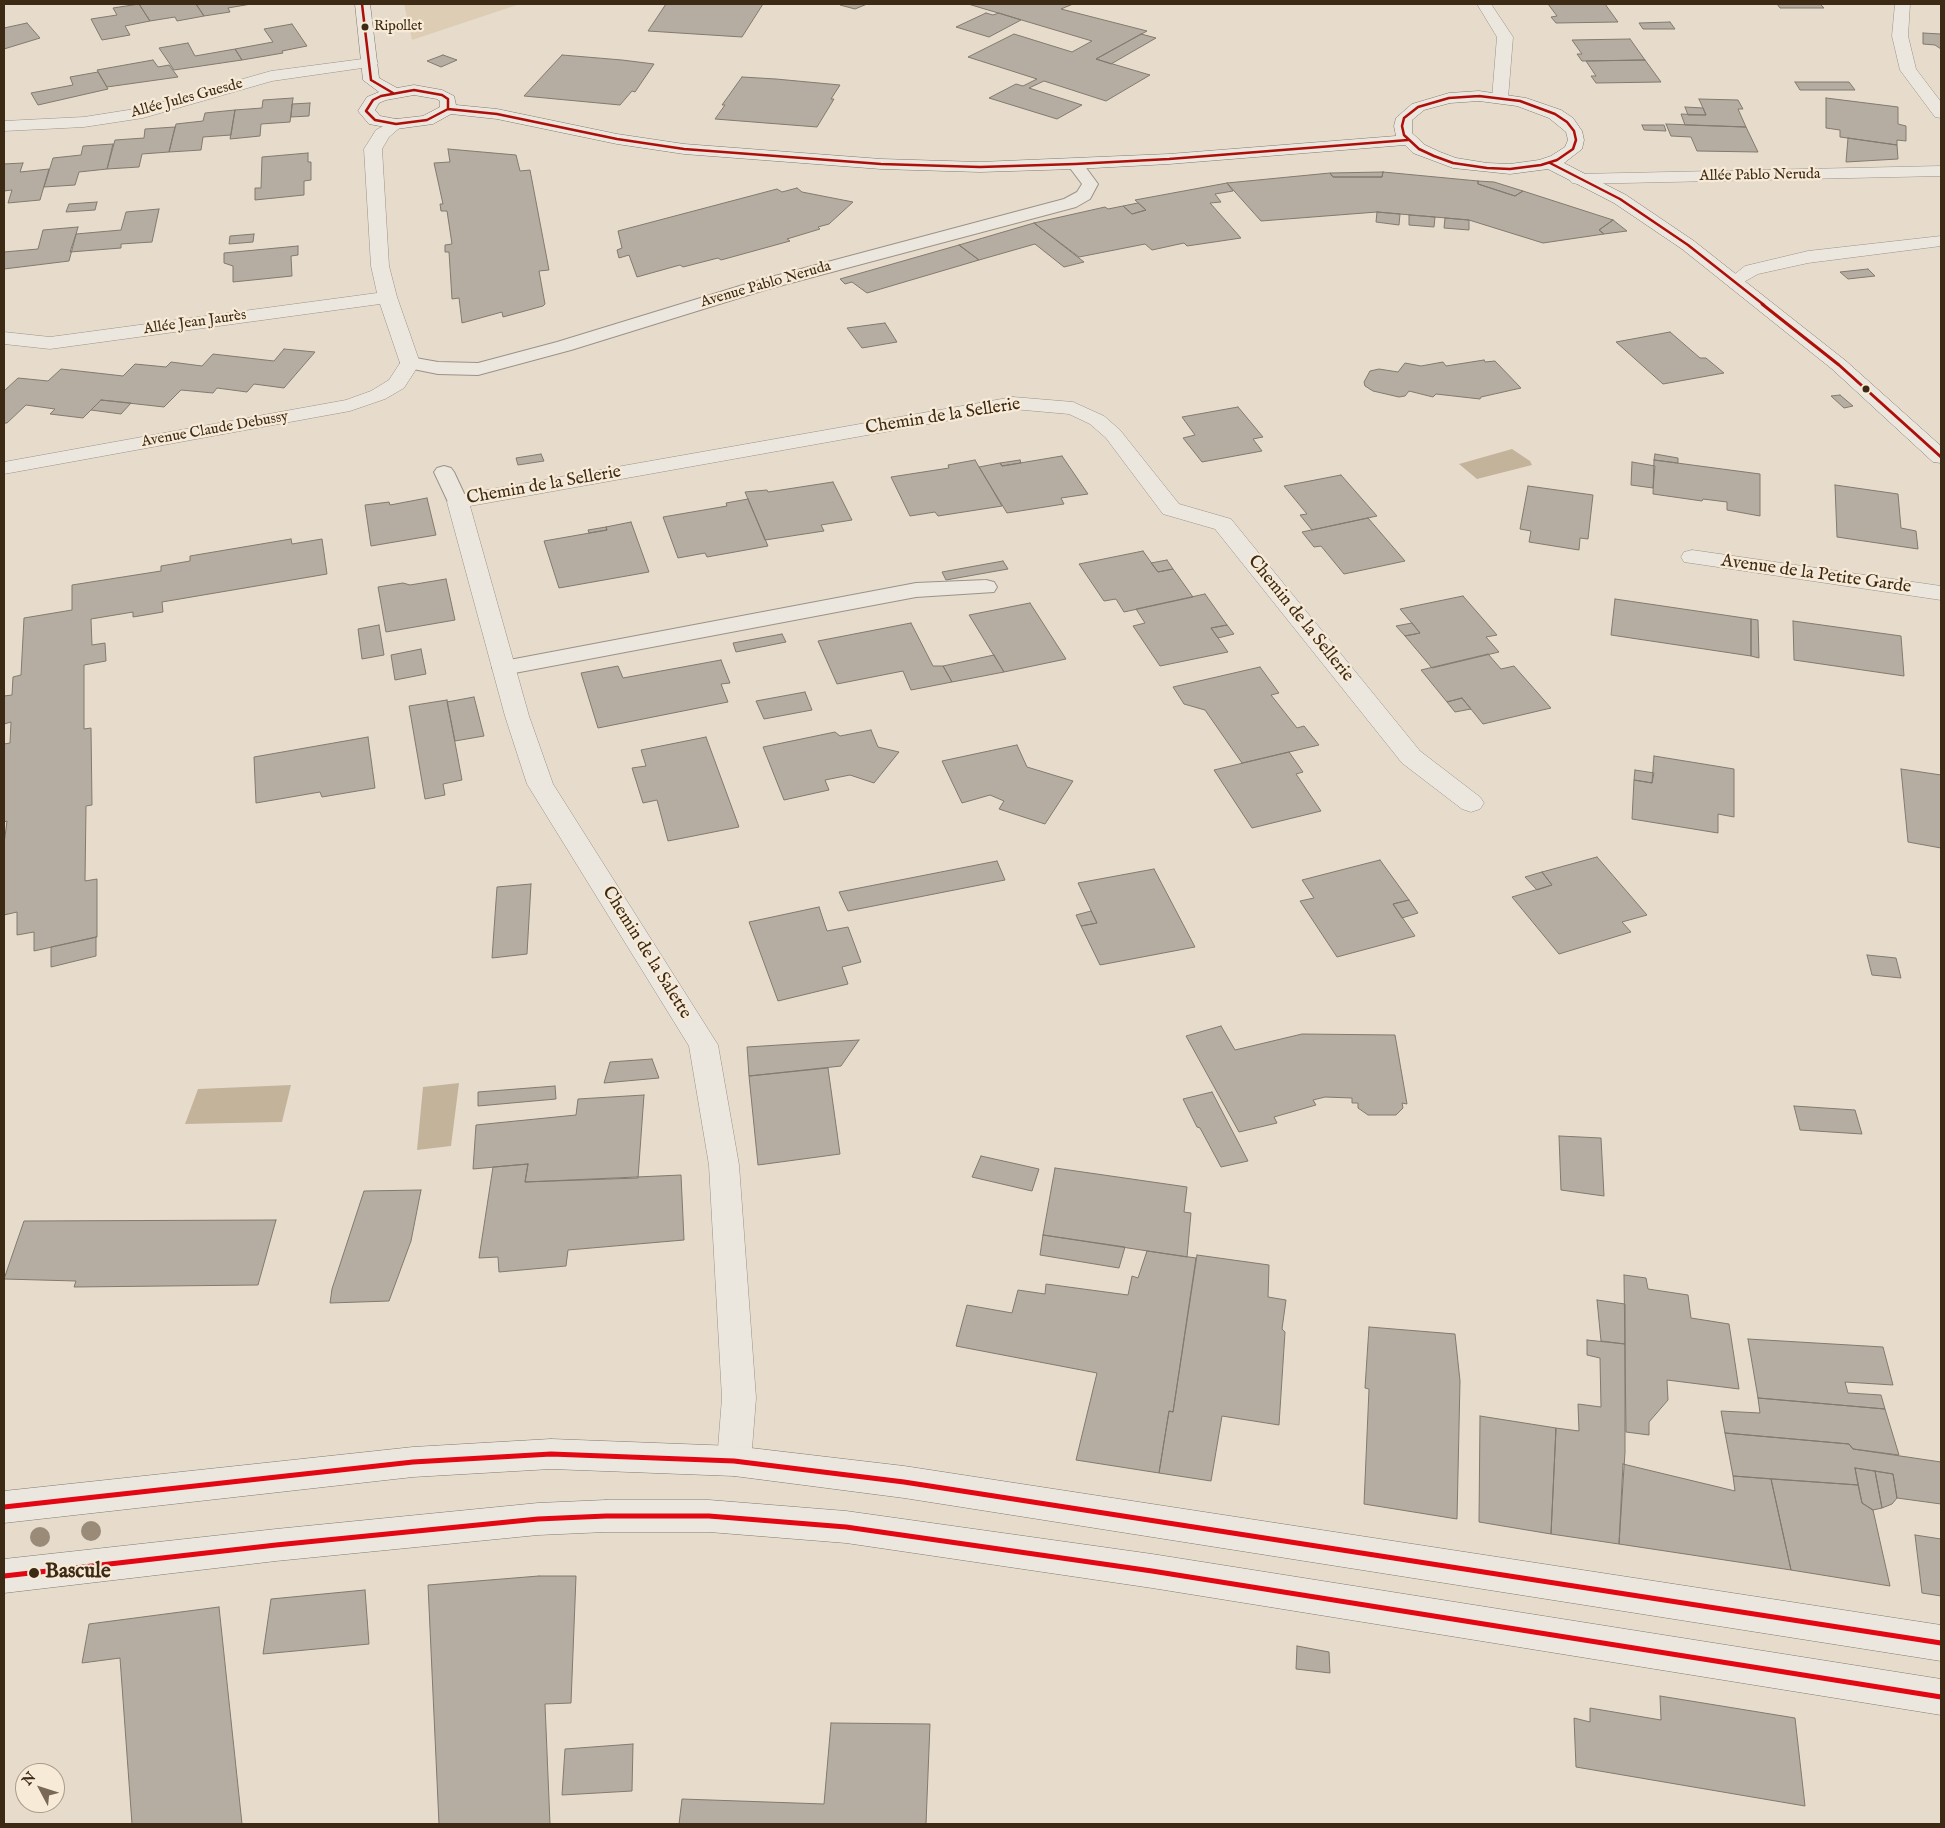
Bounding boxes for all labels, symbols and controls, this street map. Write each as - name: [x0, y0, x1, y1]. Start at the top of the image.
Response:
- place label: Ripollet: [374, 19, 422, 35]
- marker: Ripollet: [360, 22, 370, 32]
- street label: Allée Jules Guesde: [129, 75, 245, 123]
- street label: Allée Pablo Neruda: [1699, 166, 1821, 186]
- street label: Avenue Pablo Neruda: [699, 258, 833, 312]
- street label: Allée Jean Jaurès: [143, 307, 247, 339]
- unlabelled marker: [1861, 384, 1871, 394]
- street label: Chemin de la Sellerie: [864, 394, 1022, 440]
- street label: Avenue Claude Debussy: [140, 408, 290, 452]
- street label: Chemin de la Sellerie: [465, 462, 623, 510]
- street label: Chemin de la Sellerie: [1242, 551, 1358, 687]
- street label: Avenue de la Petite Garde: [1720, 551, 1912, 599]
- street label: Chemin de la Salette: [597, 883, 695, 1023]
- place label: Bascule: [45, 1560, 111, 1586]
- marker: Bascule: [27, 1566, 41, 1580]
- north arrow: [15, 1763, 65, 1813]
- text: N: [18, 1769, 40, 1789]

